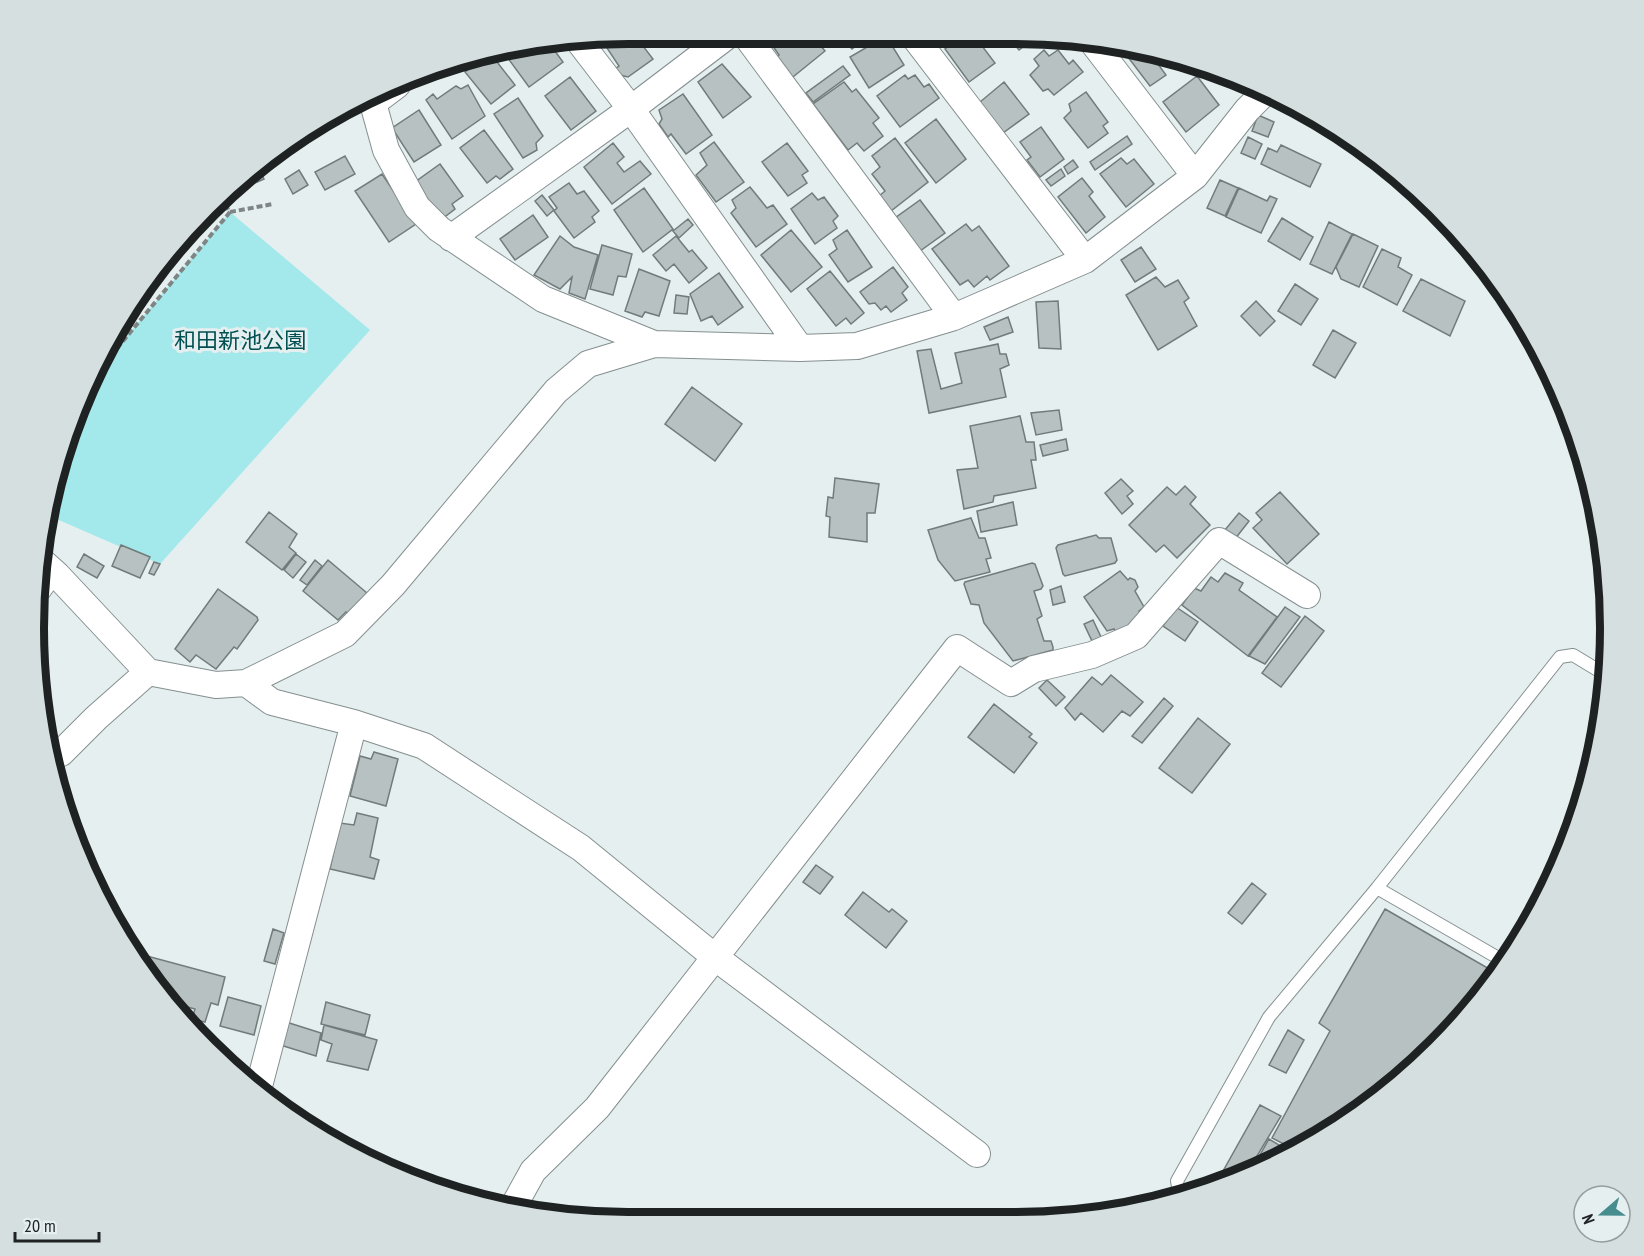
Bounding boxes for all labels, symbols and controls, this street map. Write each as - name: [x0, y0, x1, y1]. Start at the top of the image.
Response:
- park label: 和田新池公園: [174, 326, 306, 354]
- north arrow: [1572, 1184, 1632, 1244]
- scale bar: [15, 1205, 99, 1243]
- text: N: [1577, 1212, 1599, 1227]
- text: 20 m: [24, 1214, 56, 1237]

